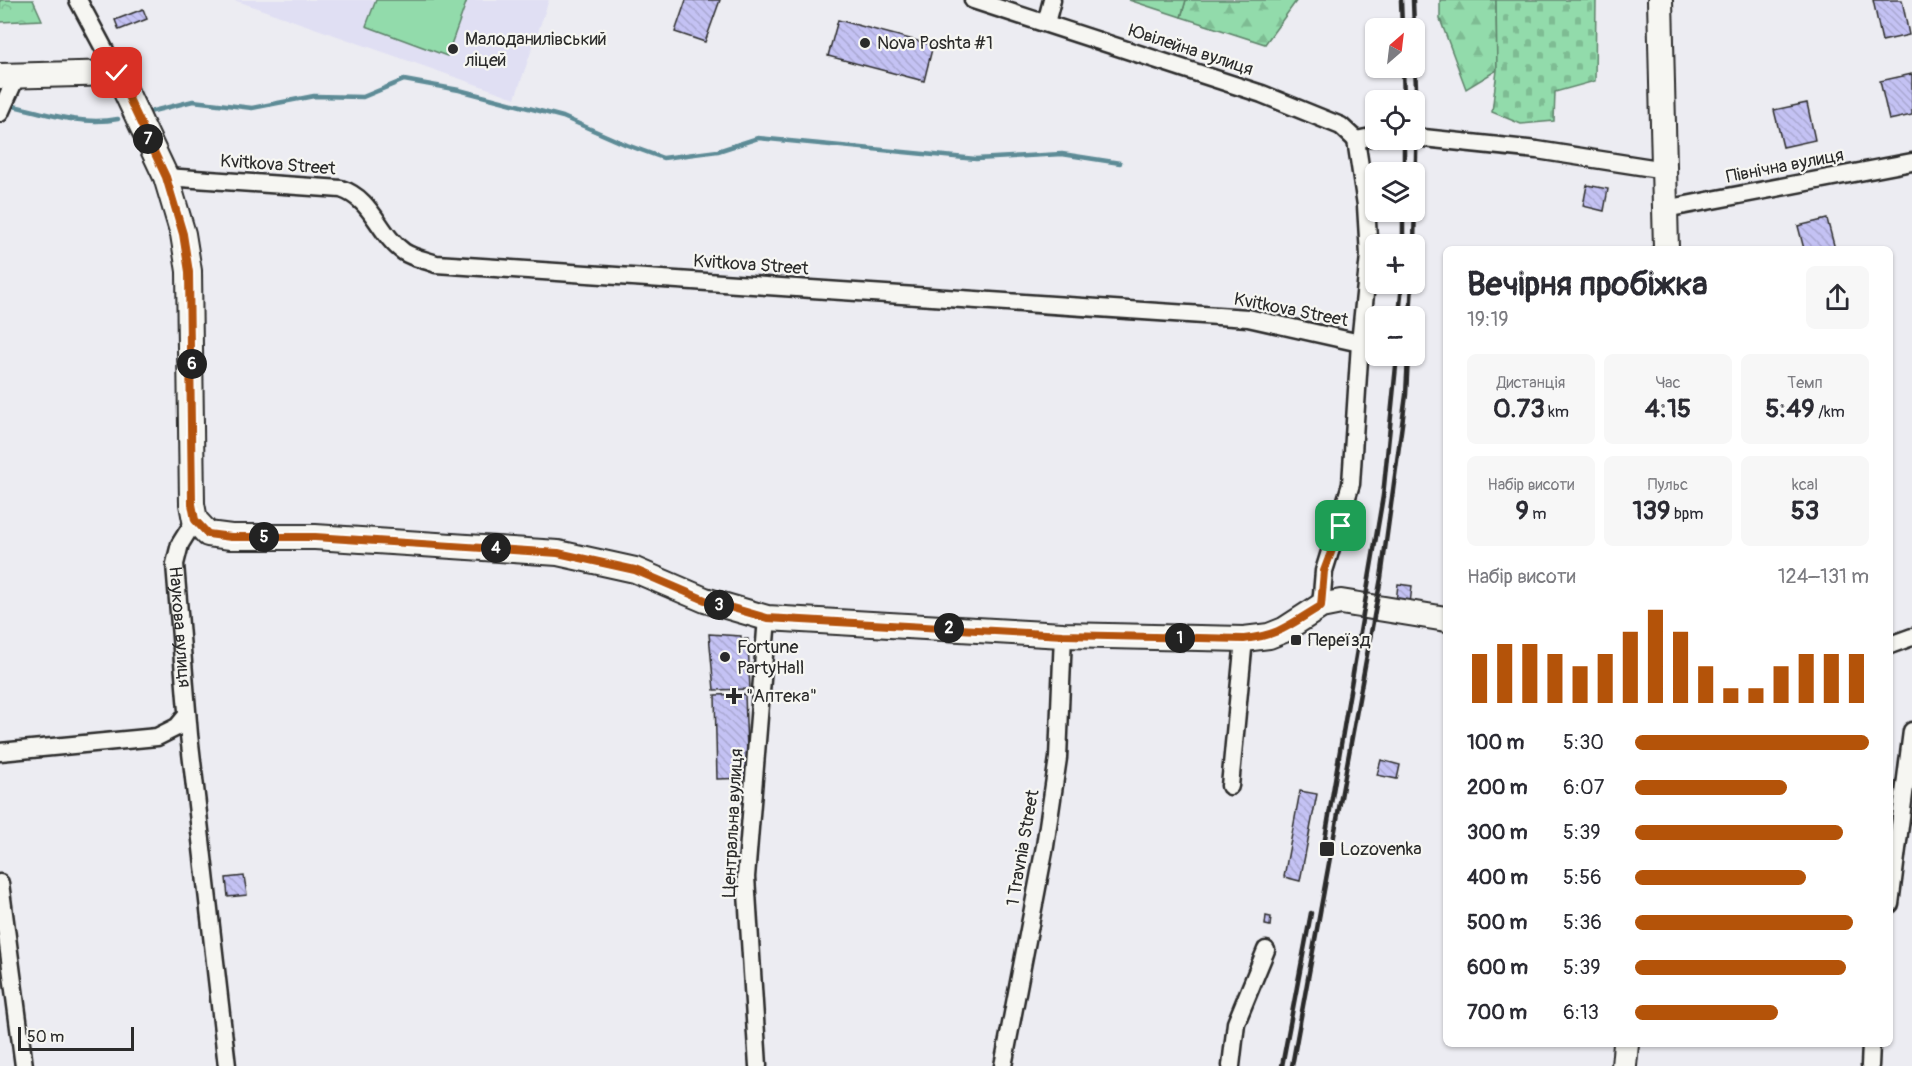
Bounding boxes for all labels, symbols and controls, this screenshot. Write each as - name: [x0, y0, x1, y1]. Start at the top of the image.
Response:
- north arrow: [1365, 18, 1425, 78]
- map controls: [1365, 18, 1425, 366]
- street label: Ювілейна вулиця: [1126, 19, 1256, 81]
- place label: Малоданилівський ліцей: [465, 28, 607, 72]
- place label: Nova Poshta #1: [877, 32, 993, 55]
- marker: Nova Poshta #1: [858, 36, 872, 50]
- marker: Малоданилівський ліцей: [446, 42, 460, 56]
- pin: [91, 47, 142, 98]
- icon: check: [100, 56, 133, 89]
- button: locate: [1365, 90, 1425, 150]
- pin: 7: [133, 124, 163, 154]
- text: 7: [144, 129, 152, 149]
- street label: Північна вулиця: [1724, 143, 1846, 189]
- street label: Kvitkova Street: [219, 149, 337, 181]
- button: layers: [1365, 162, 1425, 222]
- button: +: [1365, 234, 1425, 294]
- street label: Kvitkova Street: [692, 249, 810, 281]
- text: Вечірня пробіжка: [1467, 264, 1708, 305]
- button: share: [1806, 266, 1869, 329]
- street label: Kvitkova Street: [1232, 288, 1351, 332]
- button: −: [1365, 306, 1425, 366]
- text: 19:19: [1467, 307, 1509, 332]
- pin: 6: [177, 349, 207, 379]
- text: 6: [187, 354, 197, 374]
- text: Дистанція: [1497, 373, 1565, 393]
- text: Час: [1655, 373, 1681, 393]
- text: Темп: [1787, 373, 1823, 393]
- text: 0.73: [1493, 393, 1545, 425]
- text: 4:15: [1645, 393, 1691, 425]
- text: 5:49: [1765, 393, 1815, 425]
- text: km: [1545, 402, 1569, 422]
- text: /km: [1815, 402, 1845, 422]
- text: Набір висоти: [1488, 475, 1575, 495]
- text: Пульс: [1648, 475, 1688, 495]
- text: kcal: [1792, 475, 1818, 495]
- text: 9: [1515, 495, 1529, 527]
- text: 139: [1632, 495, 1670, 527]
- text: 53: [1791, 495, 1819, 527]
- pin: [1315, 500, 1366, 551]
- text: m: [1529, 504, 1547, 524]
- text: bpm: [1670, 504, 1704, 524]
- icon: arrive: [1324, 509, 1357, 542]
- pin: 5: [249, 522, 279, 552]
- text: 5: [260, 527, 268, 547]
- pin: 4: [481, 533, 511, 563]
- text: 4: [491, 538, 501, 558]
- text: Набір висоти: [1467, 564, 1576, 589]
- text: 124–131 m: [1778, 564, 1869, 589]
- street label: Наукова вулиця: [164, 565, 197, 688]
- pin: 3: [704, 590, 734, 620]
- text: 3: [715, 595, 723, 615]
- pin: 2: [934, 613, 964, 643]
- text: 2: [945, 618, 953, 638]
- pin: 1: [1165, 623, 1195, 653]
- text: 1: [1177, 628, 1183, 648]
- place label: Переїзд: [1308, 629, 1371, 652]
- marker: Переїзд: [1289, 633, 1303, 647]
- place label: Fortune PartyHall: [737, 636, 804, 680]
- marker: Fortune PartyHall: [718, 650, 732, 664]
- place label: "Аптека": [746, 685, 817, 708]
- marker: "Аптека": [727, 689, 741, 703]
- text: 100 m: [1467, 730, 1524, 755]
- text: 5:30: [1563, 730, 1604, 755]
- street label: Центральна вулиця: [718, 748, 748, 898]
- text: 200 m: [1467, 775, 1528, 800]
- text: 6:07: [1563, 775, 1604, 800]
- street label: 1 Travnia Street: [1001, 787, 1045, 908]
- text: 300 m: [1467, 820, 1528, 845]
- text: 5:39: [1563, 820, 1601, 845]
- place label: Lozovenka: [1340, 838, 1422, 861]
- marker: Lozovenka: [1318, 840, 1336, 858]
- text: 400 m: [1467, 865, 1528, 890]
- text: 5:56: [1563, 865, 1602, 890]
- text: 500 m: [1467, 910, 1527, 935]
- text: 5:36: [1563, 910, 1602, 935]
- text: 600 m: [1467, 955, 1528, 980]
- text: 5:39: [1563, 955, 1601, 980]
- text: 700 m: [1467, 1000, 1527, 1025]
- text: 6:13: [1563, 1000, 1599, 1025]
- scale bar: [18, 1024, 134, 1052]
- text: 50 m: [27, 1027, 64, 1047]

